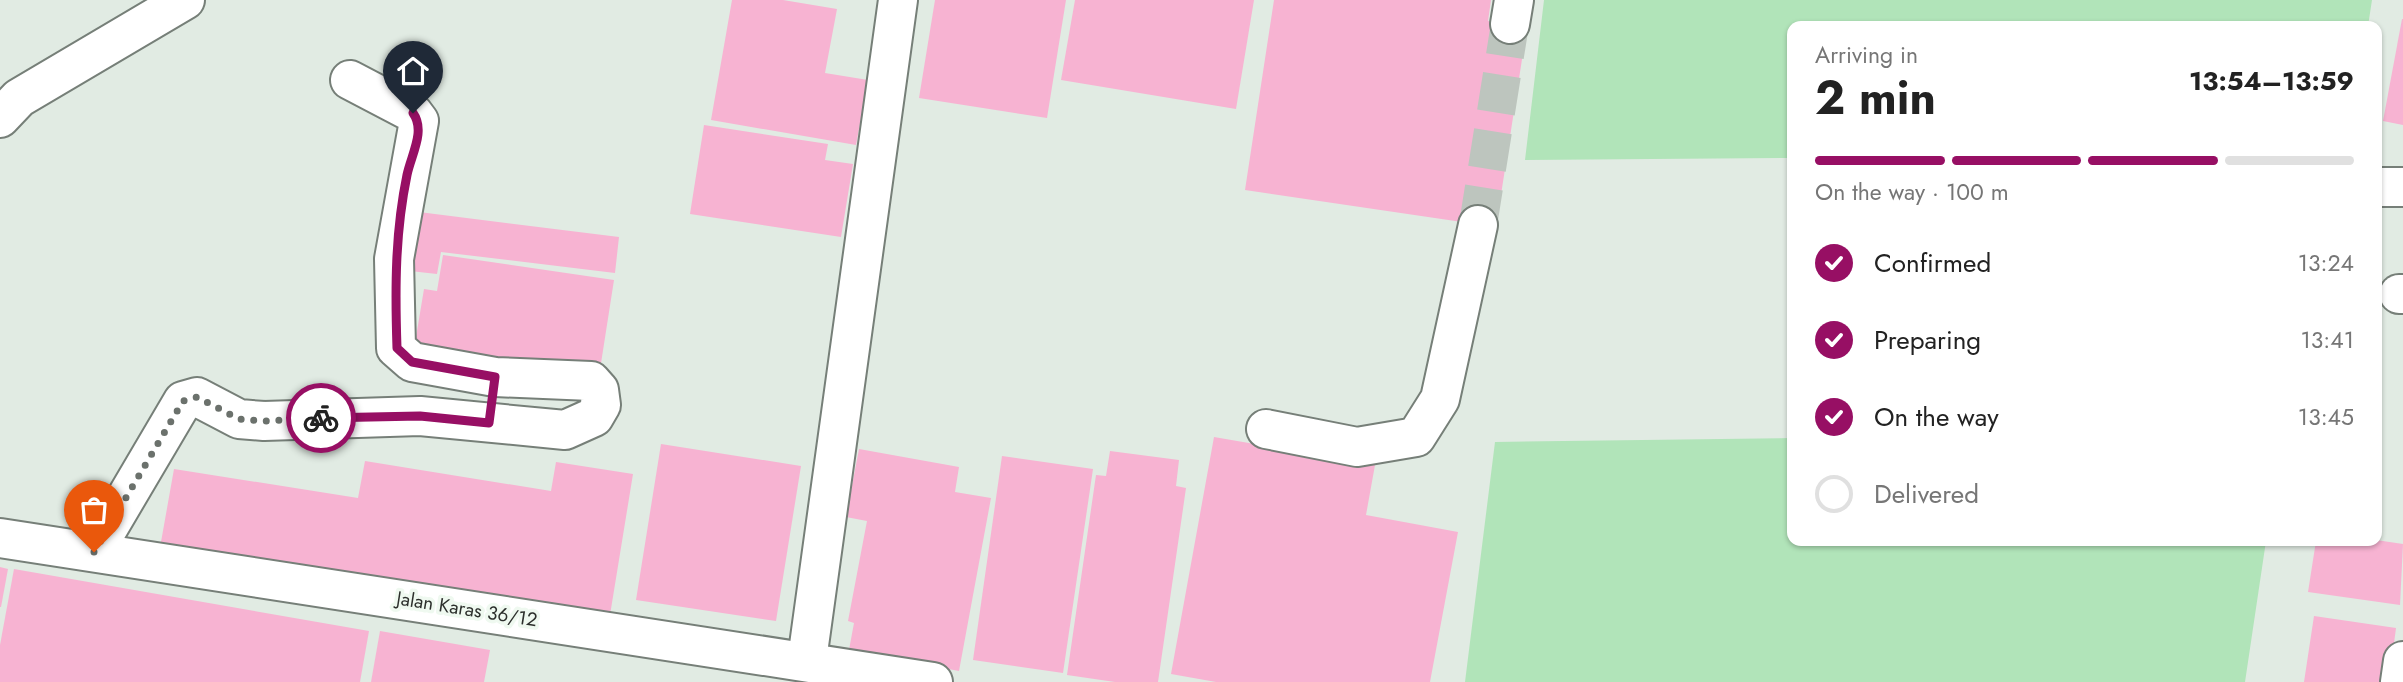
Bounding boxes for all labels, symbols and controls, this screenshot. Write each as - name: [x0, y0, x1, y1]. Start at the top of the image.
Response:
- text: Arriving in: [1815, 38, 1918, 72]
- pin: [383, 41, 443, 113]
- icon: home: [394, 52, 432, 90]
- text: 13:54–13:59: [2189, 62, 2354, 100]
- text: 2 min: [1815, 65, 1936, 131]
- text: On the way · 100 m: [1815, 175, 2009, 209]
- icon: check: [1815, 244, 1853, 282]
- text: Confirmed: [1874, 244, 1991, 282]
- text: 13:24: [2298, 246, 2354, 280]
- icon: check: [1815, 321, 1853, 359]
- text: Preparing: [1874, 321, 1981, 359]
- text: 13:41: [2300, 323, 2354, 357]
- courier: [286, 383, 356, 453]
- icon: check: [1815, 398, 1853, 436]
- text: On the way: [1874, 398, 1999, 436]
- icon: bike: [302, 399, 340, 437]
- text: 13:45: [2298, 400, 2354, 434]
- text: Delivered: [1874, 475, 1979, 513]
- pin: [64, 480, 124, 552]
- icon: bag: [75, 491, 113, 529]
- street label: Jalan Karas 36/12: [392, 584, 539, 633]

